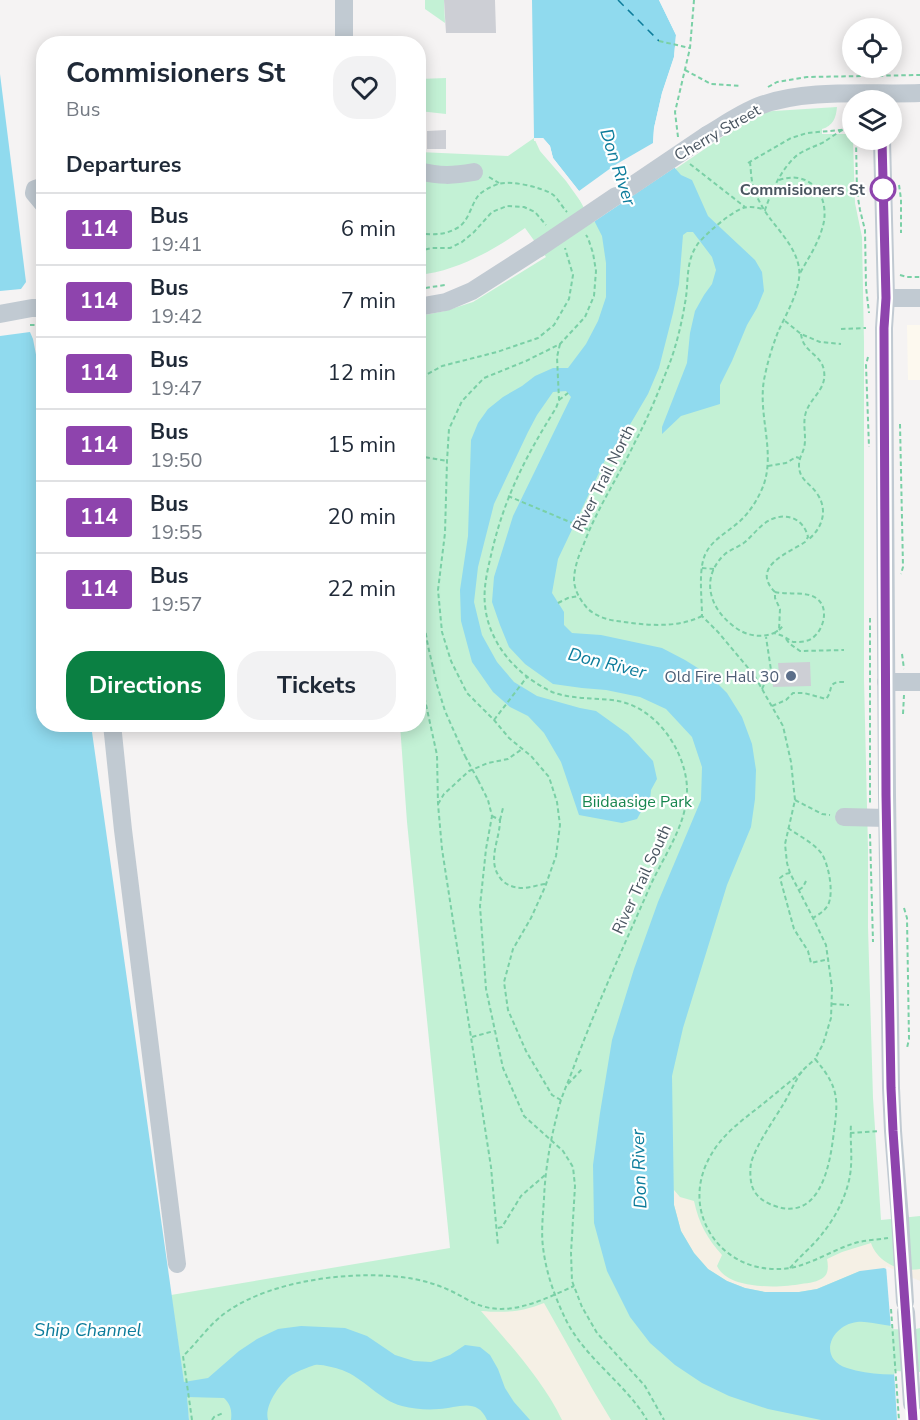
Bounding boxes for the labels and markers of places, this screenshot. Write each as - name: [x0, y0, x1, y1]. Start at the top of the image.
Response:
- marker: Commisioners St: [870, 176, 896, 202]
- place label: Commisioners St: [740, 179, 866, 201]
- place label: Old Fire Hall 30: [664, 666, 779, 688]
- marker: Old Fire Hall 30: [784, 669, 798, 683]

